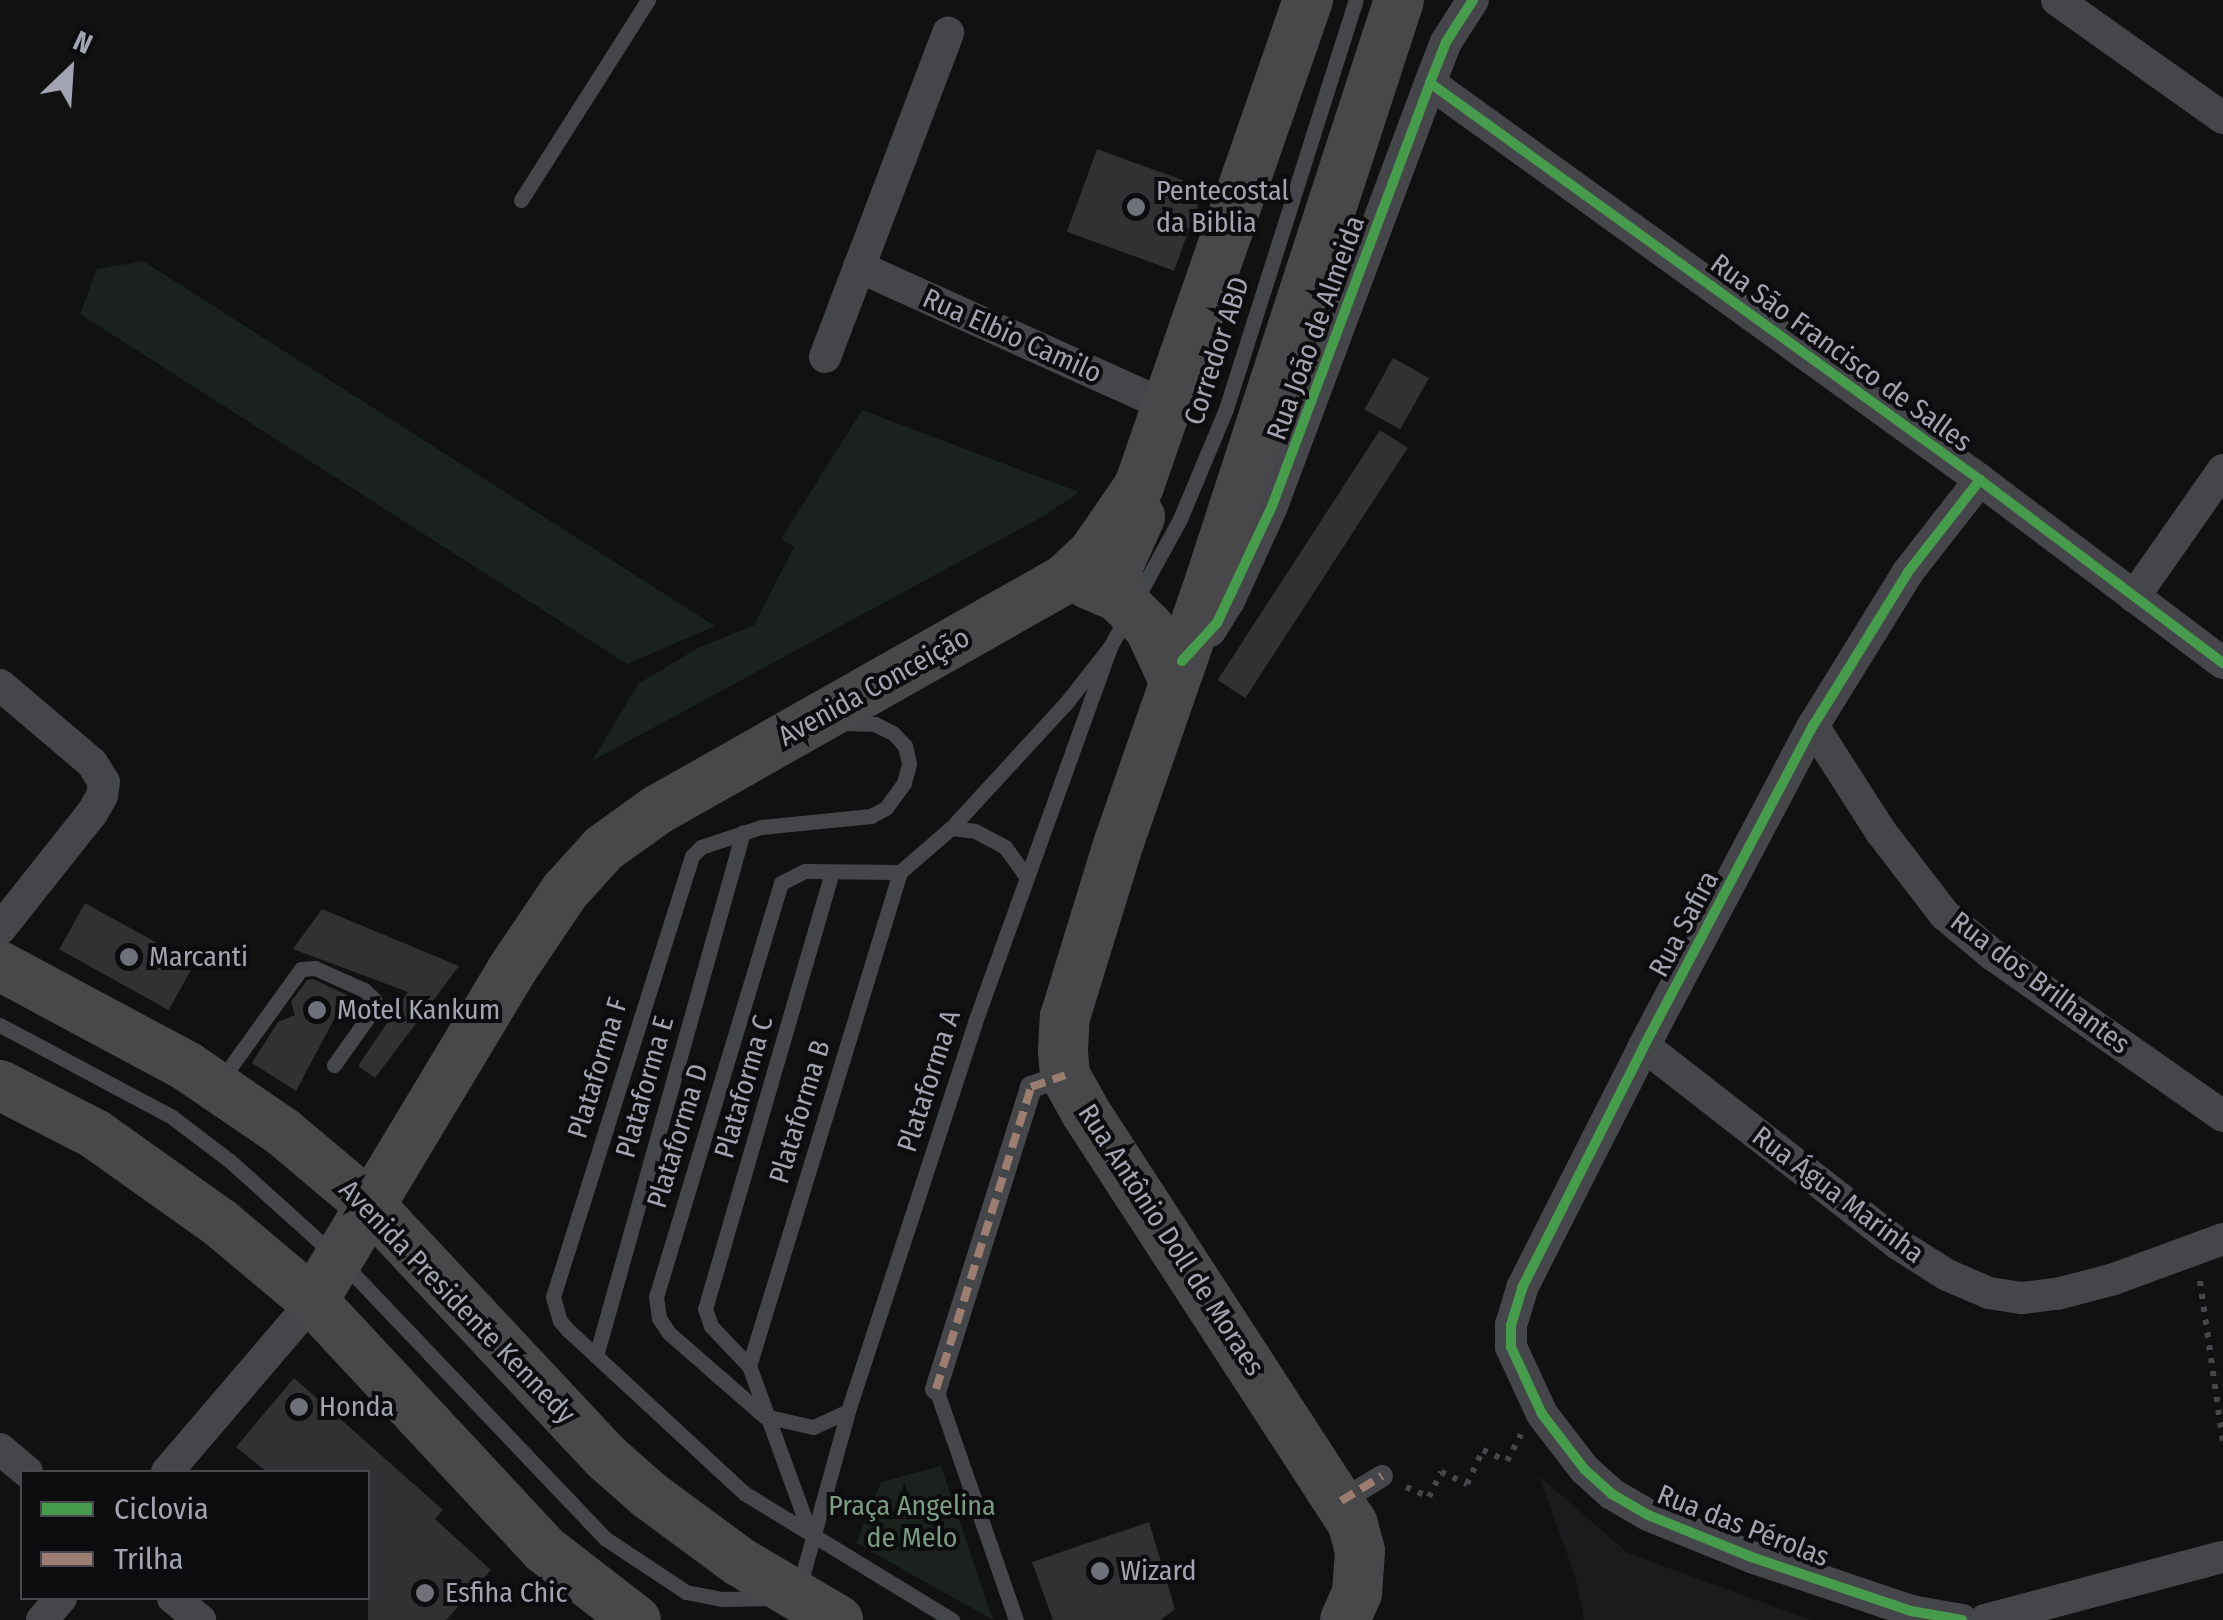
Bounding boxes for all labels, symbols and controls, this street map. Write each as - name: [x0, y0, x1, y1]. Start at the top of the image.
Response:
- north arrow: [20, 20, 120, 120]
- text: N: [68, 24, 97, 61]
- place label: Pentecostal da Biblia: [1156, 174, 1289, 240]
- marker: Pentecostal da Biblia: [1125, 196, 1147, 218]
- street label: Rua João de Almeida: [1260, 211, 1372, 445]
- street label: Rua São Francisco de Salles: [1704, 247, 1978, 459]
- street label: Corredor ABD: [1177, 273, 1257, 429]
- street label: Rua Elbio Camilo: [917, 282, 1107, 390]
- street label: Avenida Conceição: [772, 621, 976, 753]
- street label: Rua Safira: [1642, 865, 1726, 983]
- street label: Rua dos Brilhantes: [1944, 905, 2136, 1061]
- place label: Marcanti: [149, 940, 248, 974]
- marker: Marcanti: [118, 946, 140, 968]
- place label: Motel Kankum: [337, 993, 500, 1027]
- street label: Plataforma F: [561, 994, 635, 1142]
- marker: Motel Kankum: [306, 999, 328, 1021]
- street label: Plataforma A: [890, 1006, 968, 1156]
- street label: Plataforma E: [609, 1012, 681, 1162]
- street label: Plataforma C: [708, 1012, 780, 1162]
- street label: Plataforma B: [762, 1036, 838, 1188]
- street label: Plataforma D: [640, 1060, 716, 1212]
- street label: Rua Antônio Doll de Moraes: [1071, 1098, 1271, 1382]
- street label: Rua Água Marinha: [1745, 1119, 1931, 1271]
- street label: Avenida Presidente Kennedy: [332, 1173, 582, 1431]
- place label: Honda: [319, 1390, 394, 1424]
- marker: Honda: [288, 1396, 310, 1418]
- legend: [20, 1470, 370, 1600]
- street label: Rua das Pérolas: [1652, 1478, 1834, 1574]
- park label: Praça Angelina de Melo: [828, 1489, 996, 1555]
- text: Ciclovia: [114, 1491, 209, 1527]
- text: Trilha: [114, 1541, 183, 1577]
- place label: Wizard: [1120, 1554, 1196, 1588]
- marker: Wizard: [1089, 1560, 1111, 1582]
- place label: Esfiha Chic: [445, 1576, 567, 1610]
- marker: Esfiha Chic: [414, 1582, 436, 1604]

